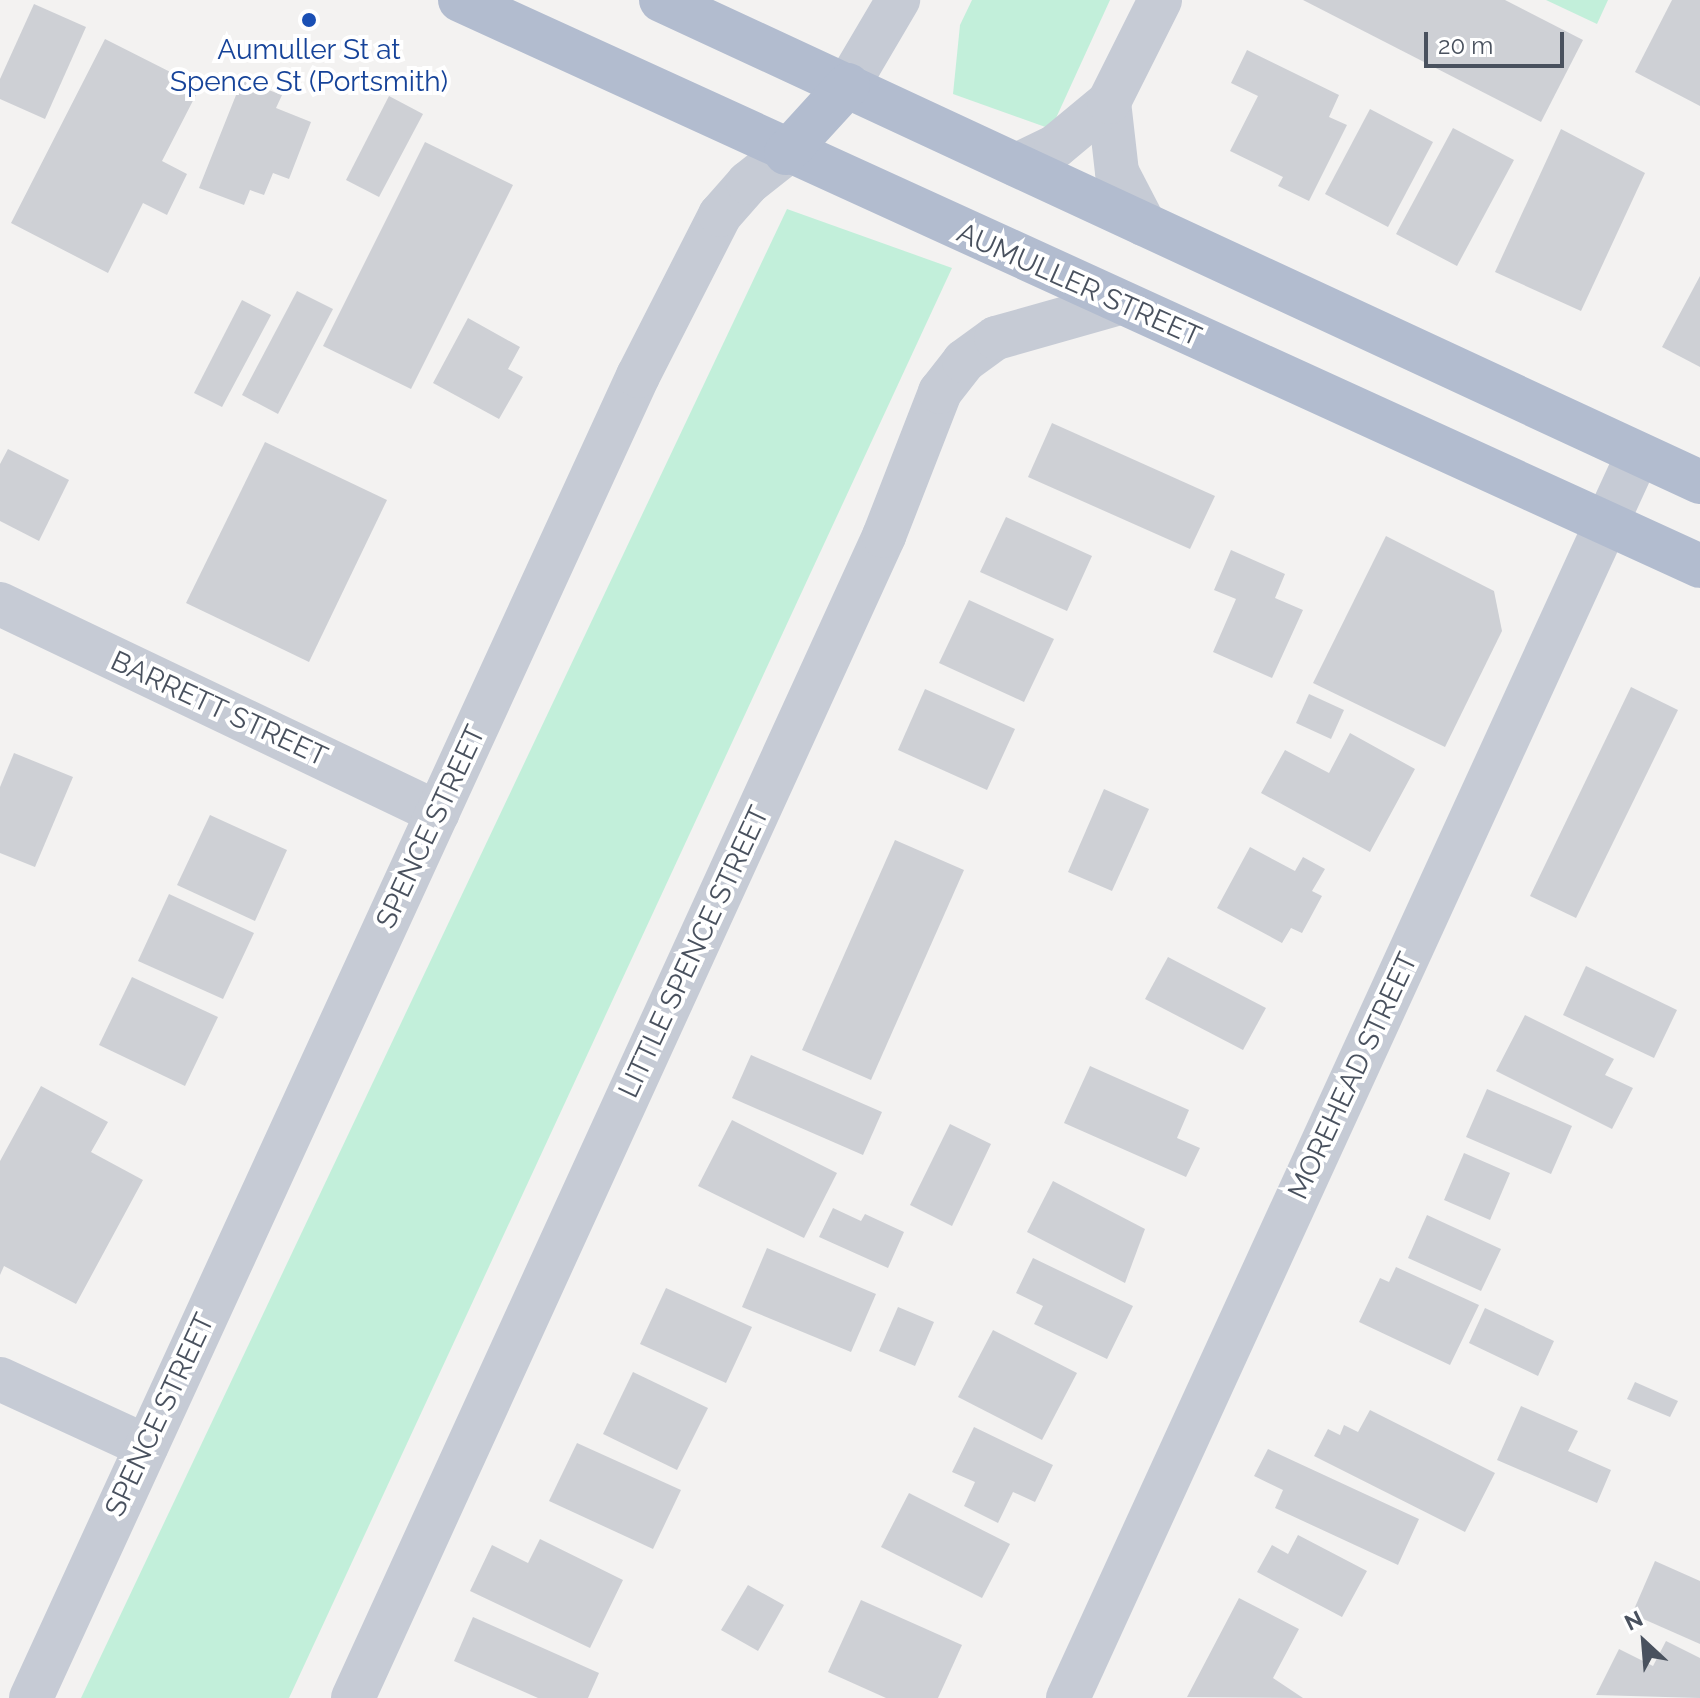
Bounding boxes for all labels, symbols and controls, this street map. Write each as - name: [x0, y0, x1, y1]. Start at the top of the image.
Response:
- marker: Aumuller St at Spence St (Portsmith): [300, 11, 318, 29]
- scale bar: [1428, 16, 1568, 66]
- text: 20 m: [1438, 31, 1493, 60]
- place label: Aumuller St at Spence St (Portsmith): [170, 33, 448, 99]
- street label: AUMULLER STREET: [952, 216, 1206, 354]
- street label: BARRETT STREET: [105, 644, 333, 774]
- street label: SPENCE STREET: [369, 720, 493, 934]
- street label: LITTLE SPENCE STREET: [612, 801, 776, 1103]
- street label: MOREHEAD STREET: [1281, 947, 1425, 1205]
- street label: SPENCE STREET: [98, 1308, 222, 1522]
- north arrow: [1604, 1602, 1684, 1682]
- text: N: [1620, 1605, 1647, 1636]

